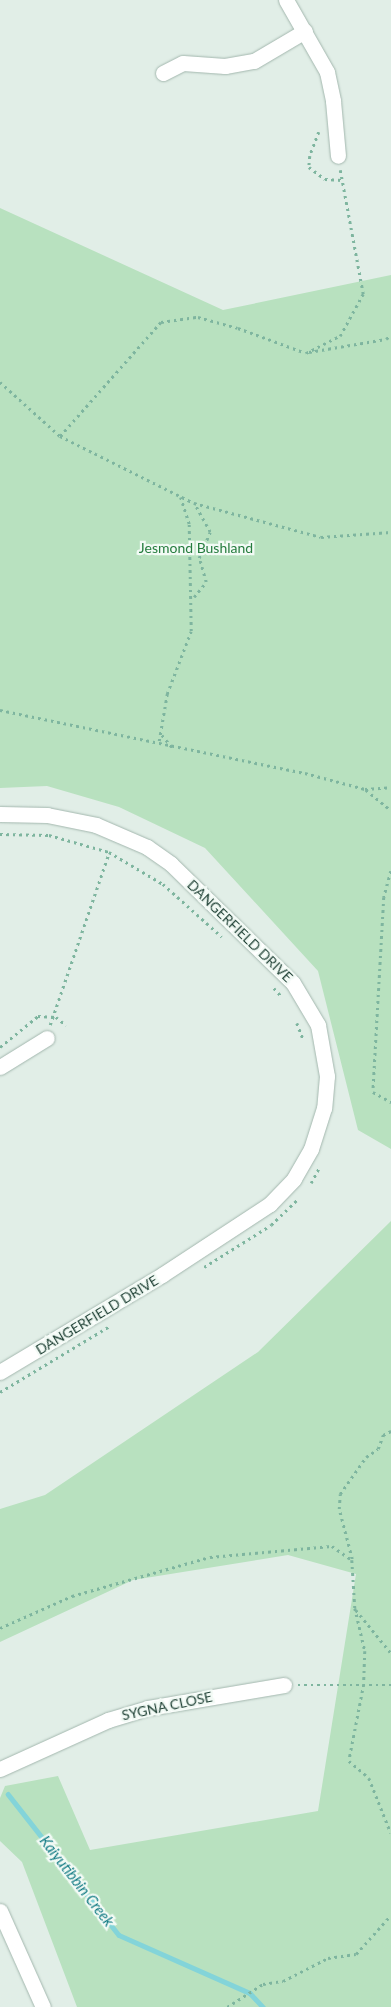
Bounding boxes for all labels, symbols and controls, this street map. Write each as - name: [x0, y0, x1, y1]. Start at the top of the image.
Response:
- park label: Jesmond Bushland: [139, 540, 253, 556]
- street label: DANGERFIELD DRIVE: [184, 876, 296, 986]
- street label: DANGERFIELD DRIVE: [33, 1272, 161, 1358]
- street label: SYGNA CLOSE: [120, 1688, 214, 1724]
- water label: Kaiyutibbin Creek: [36, 1832, 118, 1930]

